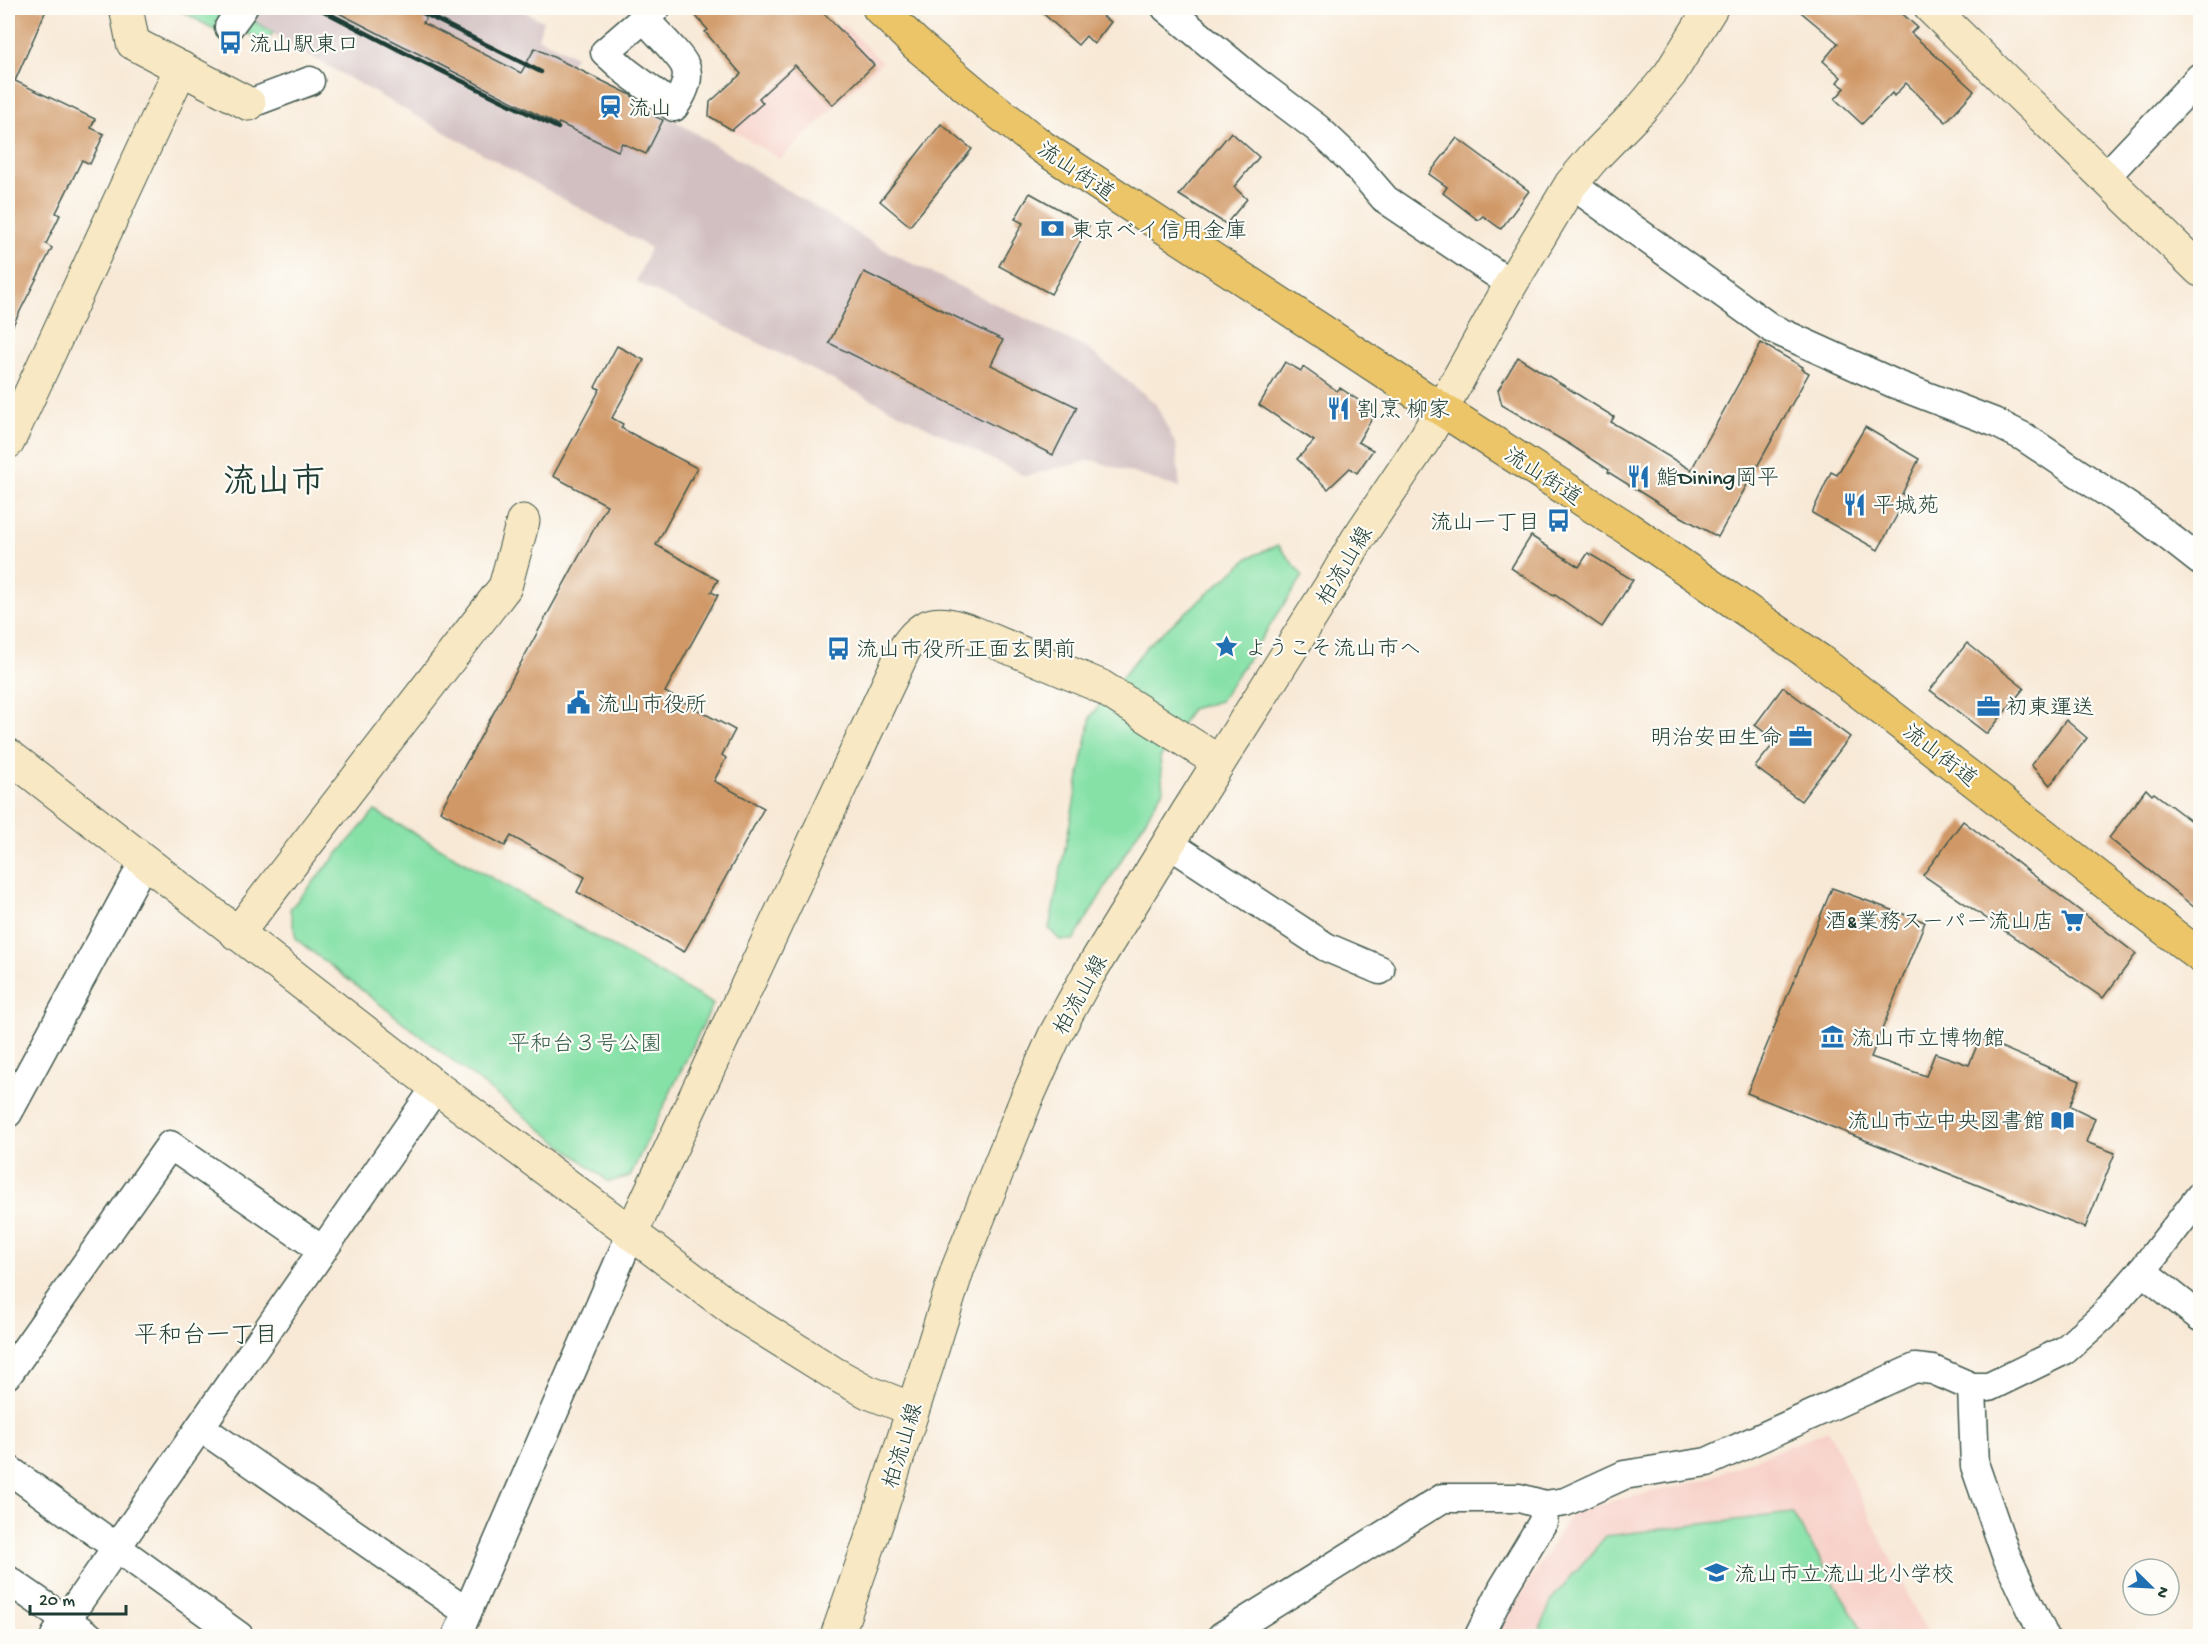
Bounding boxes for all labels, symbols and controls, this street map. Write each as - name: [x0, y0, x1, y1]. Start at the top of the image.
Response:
- bus stop icon: 流山駅東口: [218, 30, 244, 56]
- place label: 流山駅東口: [249, 33, 359, 60]
- station icon: 流山: [597, 94, 623, 120]
- place label: 流山: [628, 97, 672, 124]
- street label: 流山街道: [1031, 137, 1119, 209]
- bank icon: 東京ベイ信用金庫: [1040, 216, 1066, 242]
- place label: 東京ベイ信用金庫: [1071, 218, 1247, 246]
- restaurant icon: 割烹 柳家: [1326, 395, 1352, 421]
- place label: 割烹 柳家: [1357, 398, 1450, 425]
- street label: 流山街道: [1498, 443, 1586, 513]
- district label: 流山市: [223, 463, 325, 505]
- restaurant icon: 鮨Dining岡平: [1625, 463, 1651, 489]
- place label: 鮨Dining岡平: [1656, 467, 1779, 493]
- restaurant icon: 平城苑: [1842, 491, 1868, 517]
- place label: 平城苑: [1873, 494, 1939, 521]
- bus stop icon: 流山一丁目: [1545, 508, 1571, 534]
- place label: 流山一丁目: [1430, 511, 1540, 538]
- street label: 柏流山線: [1312, 522, 1380, 611]
- place icon: ようこそ流山市へ: [1214, 634, 1240, 660]
- bus stop icon: 流山市役所正面玄関前: [825, 635, 851, 661]
- place label: ようこそ流山市へ: [1245, 637, 1421, 664]
- place label: 流山市役所正面玄関前: [856, 638, 1076, 665]
- public building icon: 流山市役所: [566, 690, 592, 716]
- place label: 流山市役所: [597, 693, 707, 720]
- office icon: 初東運送: [1975, 693, 2001, 719]
- place label: 初東運送: [2006, 696, 2094, 723]
- street label: 流山街道: [1896, 719, 1982, 794]
- office icon: 明治安田生命: [1787, 723, 1813, 749]
- place label: 明治安田生命: [1650, 726, 1782, 753]
- supermarket icon: 酒&業務スーパー流山店: [2059, 907, 2085, 933]
- place label: 酒&業務スーパー流山店: [1825, 910, 2054, 937]
- street label: 柏流山線: [1049, 951, 1115, 1041]
- museum icon: 流山市立博物館: [1820, 1024, 1846, 1050]
- place label: 流山市立博物館: [1851, 1026, 2005, 1054]
- park label: 平和台３号公園: [508, 1032, 662, 1059]
- library icon: 流山市立中央図書館: [2050, 1107, 2076, 1133]
- place label: 流山市立中央図書館: [1847, 1109, 2045, 1137]
- district label: 平和台一丁目: [134, 1322, 278, 1352]
- street label: 柏流山線: [879, 1400, 930, 1492]
- north arrow: [2121, 1557, 2181, 1617]
- school or university icon: 流山市立流山北小学校: [1703, 1560, 1729, 1586]
- place label: 流山市立流山北小学校: [1734, 1563, 1954, 1590]
- scale bar: [30, 1578, 126, 1616]
- text: N: [2150, 1583, 2172, 1601]
- text: 20 m: [39, 1591, 75, 1612]

